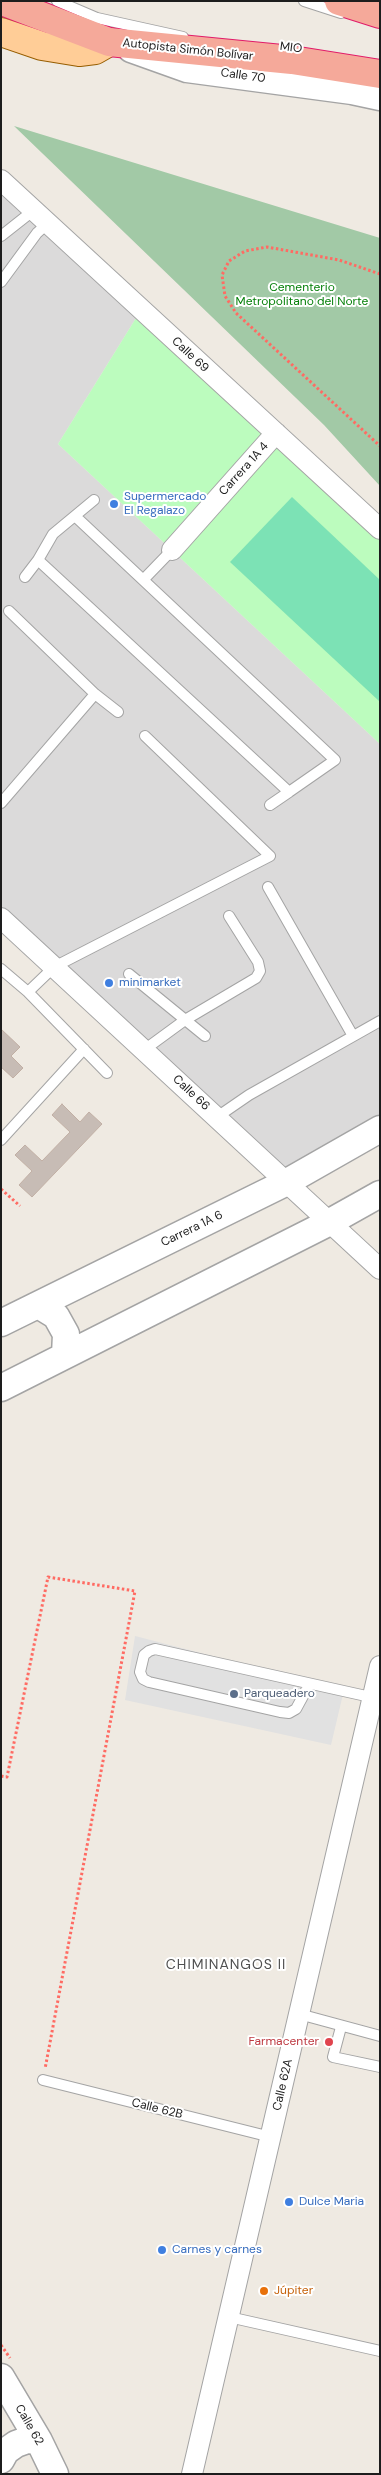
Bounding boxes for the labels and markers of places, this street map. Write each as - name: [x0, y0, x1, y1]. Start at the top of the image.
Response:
- place label: Supermercado El Regalazo: [124, 490, 206, 518]
- marker: Supermercado El Regalazo: [108, 498, 120, 510]
- place label: minimarket: [119, 976, 181, 990]
- marker: minimarket: [103, 977, 115, 989]
- place label: Parqueadero: [244, 1687, 315, 1701]
- marker: Parqueadero: [228, 1688, 240, 1700]
- place label: Farmacenter: [248, 2035, 319, 2049]
- marker: Farmacenter: [323, 2036, 335, 2048]
- place label: Dulce Maria: [299, 2195, 364, 2209]
- marker: Dulce Maria: [283, 2196, 295, 2208]
- place label: Carnes y carnes: [172, 2243, 262, 2257]
- marker: Carnes y carnes: [156, 2244, 168, 2256]
- place label: Júpiter: [274, 2284, 313, 2298]
- marker: Júpiter: [258, 2285, 270, 2297]

